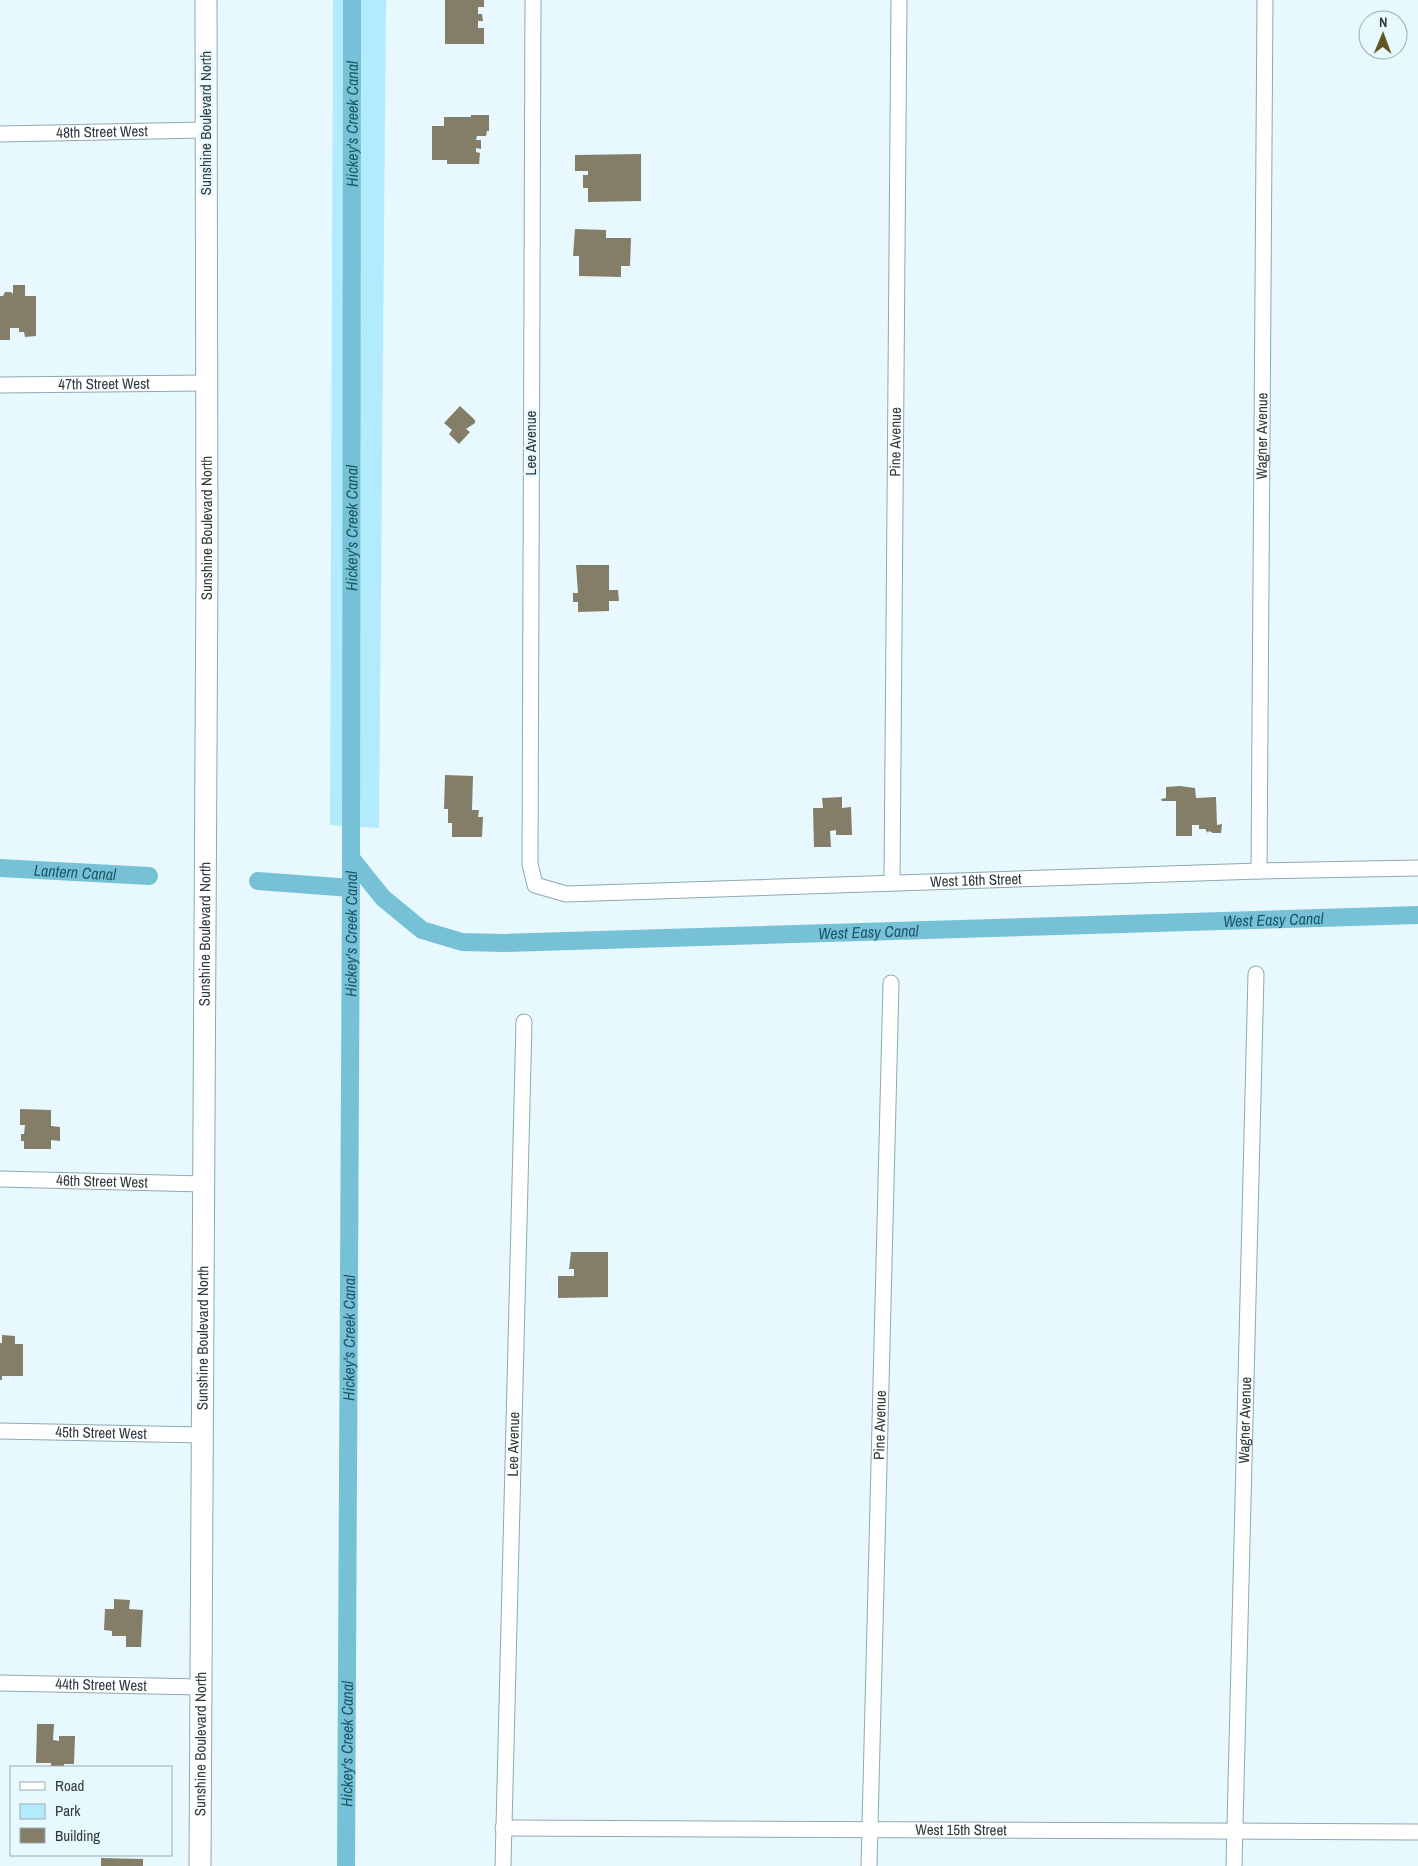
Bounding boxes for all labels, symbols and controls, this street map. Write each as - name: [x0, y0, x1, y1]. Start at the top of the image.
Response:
- north arrow: [1358, 10, 1408, 60]
- text: N: [1379, 13, 1388, 31]
- street label: Sunshine Boulevard North: [195, 51, 216, 195]
- water label: Hickey's Creek Canal: [341, 60, 363, 187]
- street label: 48th Street West: [56, 120, 148, 143]
- street label: 47th Street West: [58, 373, 150, 394]
- street label: Wagner Avenue: [1251, 392, 1272, 480]
- street label: Pine Avenue: [884, 407, 906, 477]
- street label: Lee Avenue: [520, 410, 541, 475]
- street label: Sunshine Boulevard North: [196, 456, 217, 600]
- water label: Hickey's Creek Canal: [340, 464, 362, 591]
- water label: Lantern Canal: [33, 859, 118, 885]
- street label: Sunshine Boulevard North: [194, 862, 215, 1006]
- street label: West 16th Street: [930, 868, 1023, 892]
- water label: Hickey's Creek Canal: [339, 870, 362, 997]
- water label: West Easy Canal: [1223, 907, 1325, 932]
- water label: West Easy Canal: [818, 919, 920, 944]
- street label: 46th Street West: [56, 1169, 149, 1193]
- street label: Sunshine Boulevard North: [191, 1266, 213, 1410]
- water label: Hickey's Creek Canal: [337, 1274, 360, 1401]
- street label: Wagner Avenue: [1233, 1376, 1256, 1464]
- street label: Pine Avenue: [868, 1390, 891, 1460]
- street label: Lee Avenue: [502, 1411, 524, 1477]
- street label: 45th Street West: [55, 1421, 148, 1444]
- street label: Sunshine Boulevard North: [189, 1672, 211, 1816]
- street label: 44th Street West: [55, 1673, 148, 1696]
- water label: Hickey's Creek Canal: [335, 1680, 358, 1807]
- legend: [10, 1766, 172, 1856]
- text: Road: [55, 1775, 84, 1796]
- text: Park: [55, 1800, 81, 1821]
- street label: West 15th Street: [915, 1819, 1007, 1840]
- text: Building: [55, 1825, 100, 1846]

